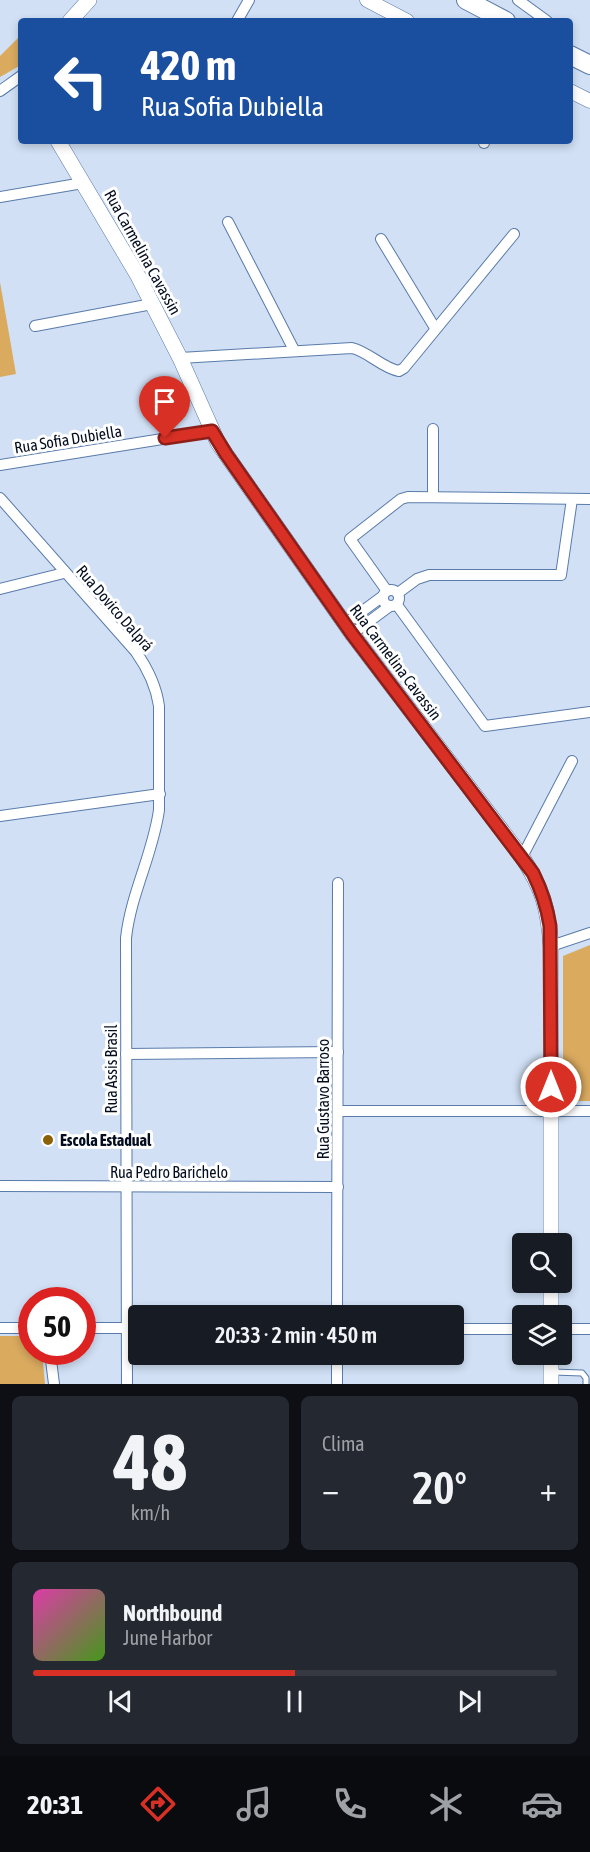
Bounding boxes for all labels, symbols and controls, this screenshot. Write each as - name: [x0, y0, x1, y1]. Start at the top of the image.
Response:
- text: 420 m: [141, 41, 236, 89]
- icon: left: [42, 42, 120, 120]
- text: Rua Sofia Dubiella: [141, 91, 324, 122]
- street label: Rua Carmelina Cavassin: [101, 186, 185, 318]
- pin: [139, 376, 190, 438]
- icon: arrive: [148, 385, 181, 418]
- street label: Rua Sofia Dubiella: [13, 422, 123, 456]
- street label: Rua Dovico Dalprá: [72, 561, 157, 655]
- street label: Rua Carmelina Cavassin: [347, 601, 445, 723]
- street label: Rua Assis Brasil: [102, 1024, 120, 1114]
- street label: Rua Gustavo Barroso: [314, 1039, 332, 1159]
- position arrow: [519, 1055, 583, 1119]
- place label: Escola Estadual: [60, 1131, 152, 1149]
- marker: Escola Estadual: [41, 1133, 55, 1147]
- street label: Rua Pedro Barichelo: [110, 1163, 228, 1181]
- map controls: [512, 1233, 572, 1365]
- button: search: [512, 1233, 572, 1293]
- speed limit sign: 50: [18, 1287, 96, 1365]
- button: layers: [512, 1305, 572, 1365]
- text: 20:33 · 2 min · 450 m: [215, 1322, 377, 1348]
- text: 48: [114, 1417, 187, 1507]
- text: Clima: [322, 1432, 365, 1455]
- text: 20°: [412, 1462, 467, 1514]
- text: −: [322, 1470, 339, 1508]
- text: +: [540, 1470, 557, 1508]
- text: km/h: [131, 1501, 170, 1524]
- text: Northbound: [123, 1600, 222, 1626]
- text: June Harbor: [123, 1626, 212, 1649]
- icon: previous: [104, 1685, 137, 1718]
- icon: pause: [278, 1685, 311, 1718]
- icon: next: [453, 1685, 486, 1718]
- icon: directions: [137, 1783, 179, 1825]
- icon: music: [233, 1783, 275, 1825]
- icon: phone: [329, 1783, 371, 1825]
- icon: climate: [425, 1783, 467, 1825]
- icon: car: [521, 1783, 563, 1825]
- text: 20:31: [27, 1789, 83, 1820]

